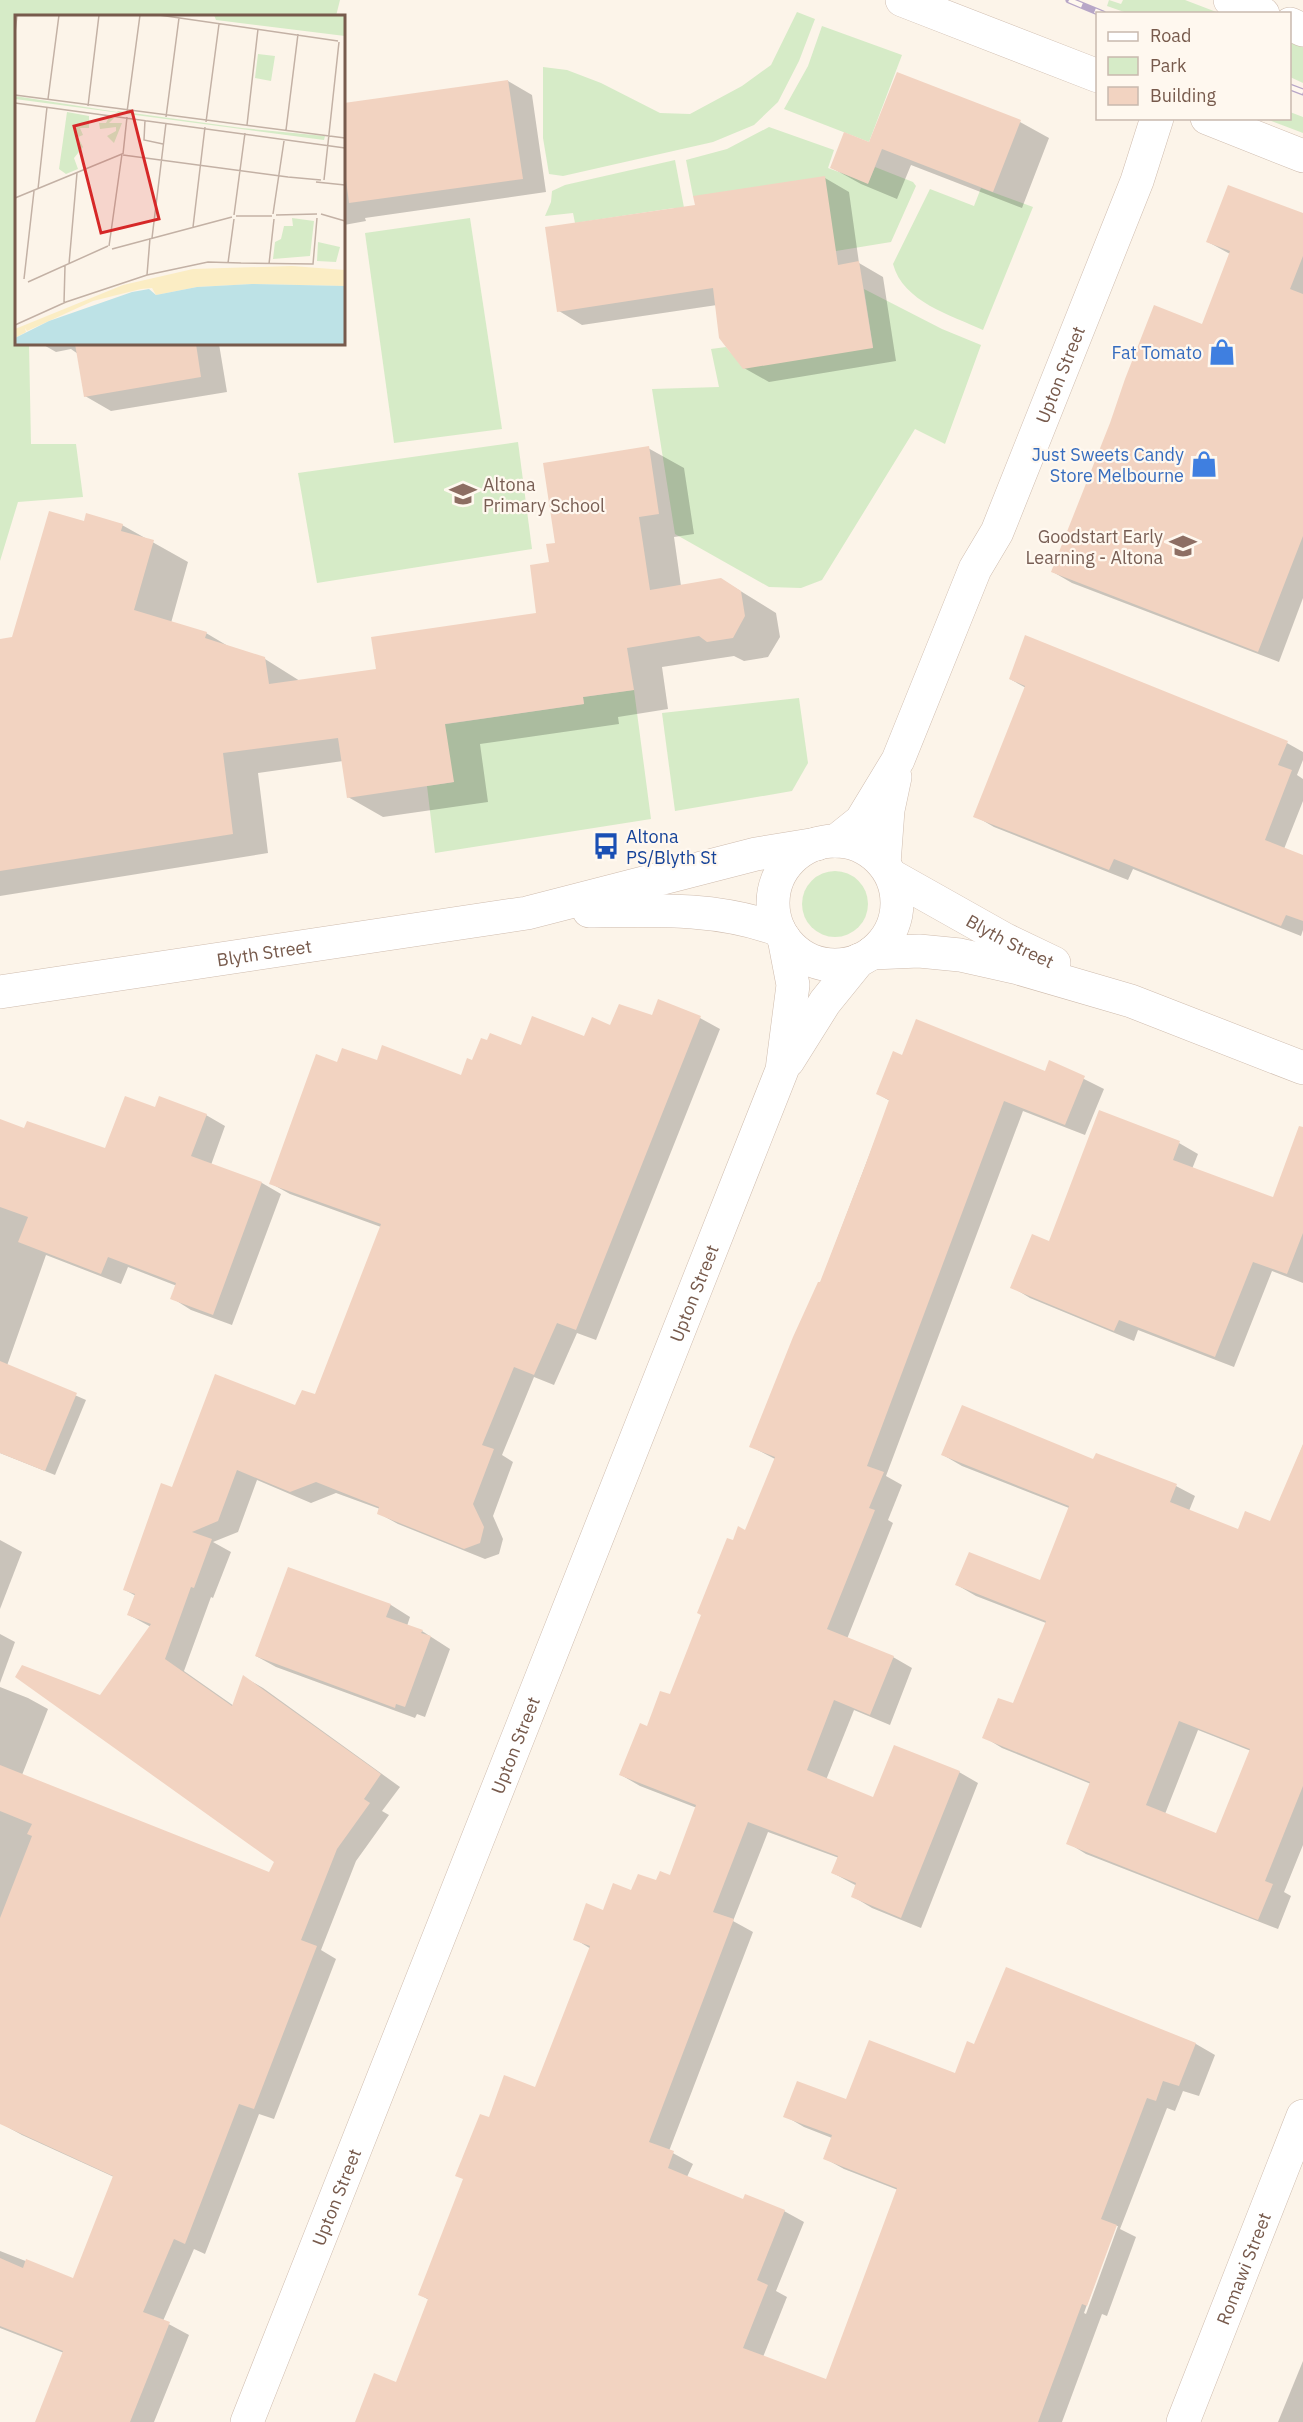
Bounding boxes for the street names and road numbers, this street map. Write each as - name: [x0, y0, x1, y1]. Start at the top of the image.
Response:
- street label: Upton Street: [1030, 322, 1090, 426]
- street label: Blyth Street: [962, 909, 1058, 973]
- street label: Blyth Street: [215, 934, 313, 971]
- street label: Upton Street: [664, 1241, 723, 1345]
- street label: Upton Street: [485, 1693, 544, 1797]
- street label: Upton Street: [306, 2145, 366, 2249]
- street label: Romawi Street: [1211, 2209, 1276, 2328]

